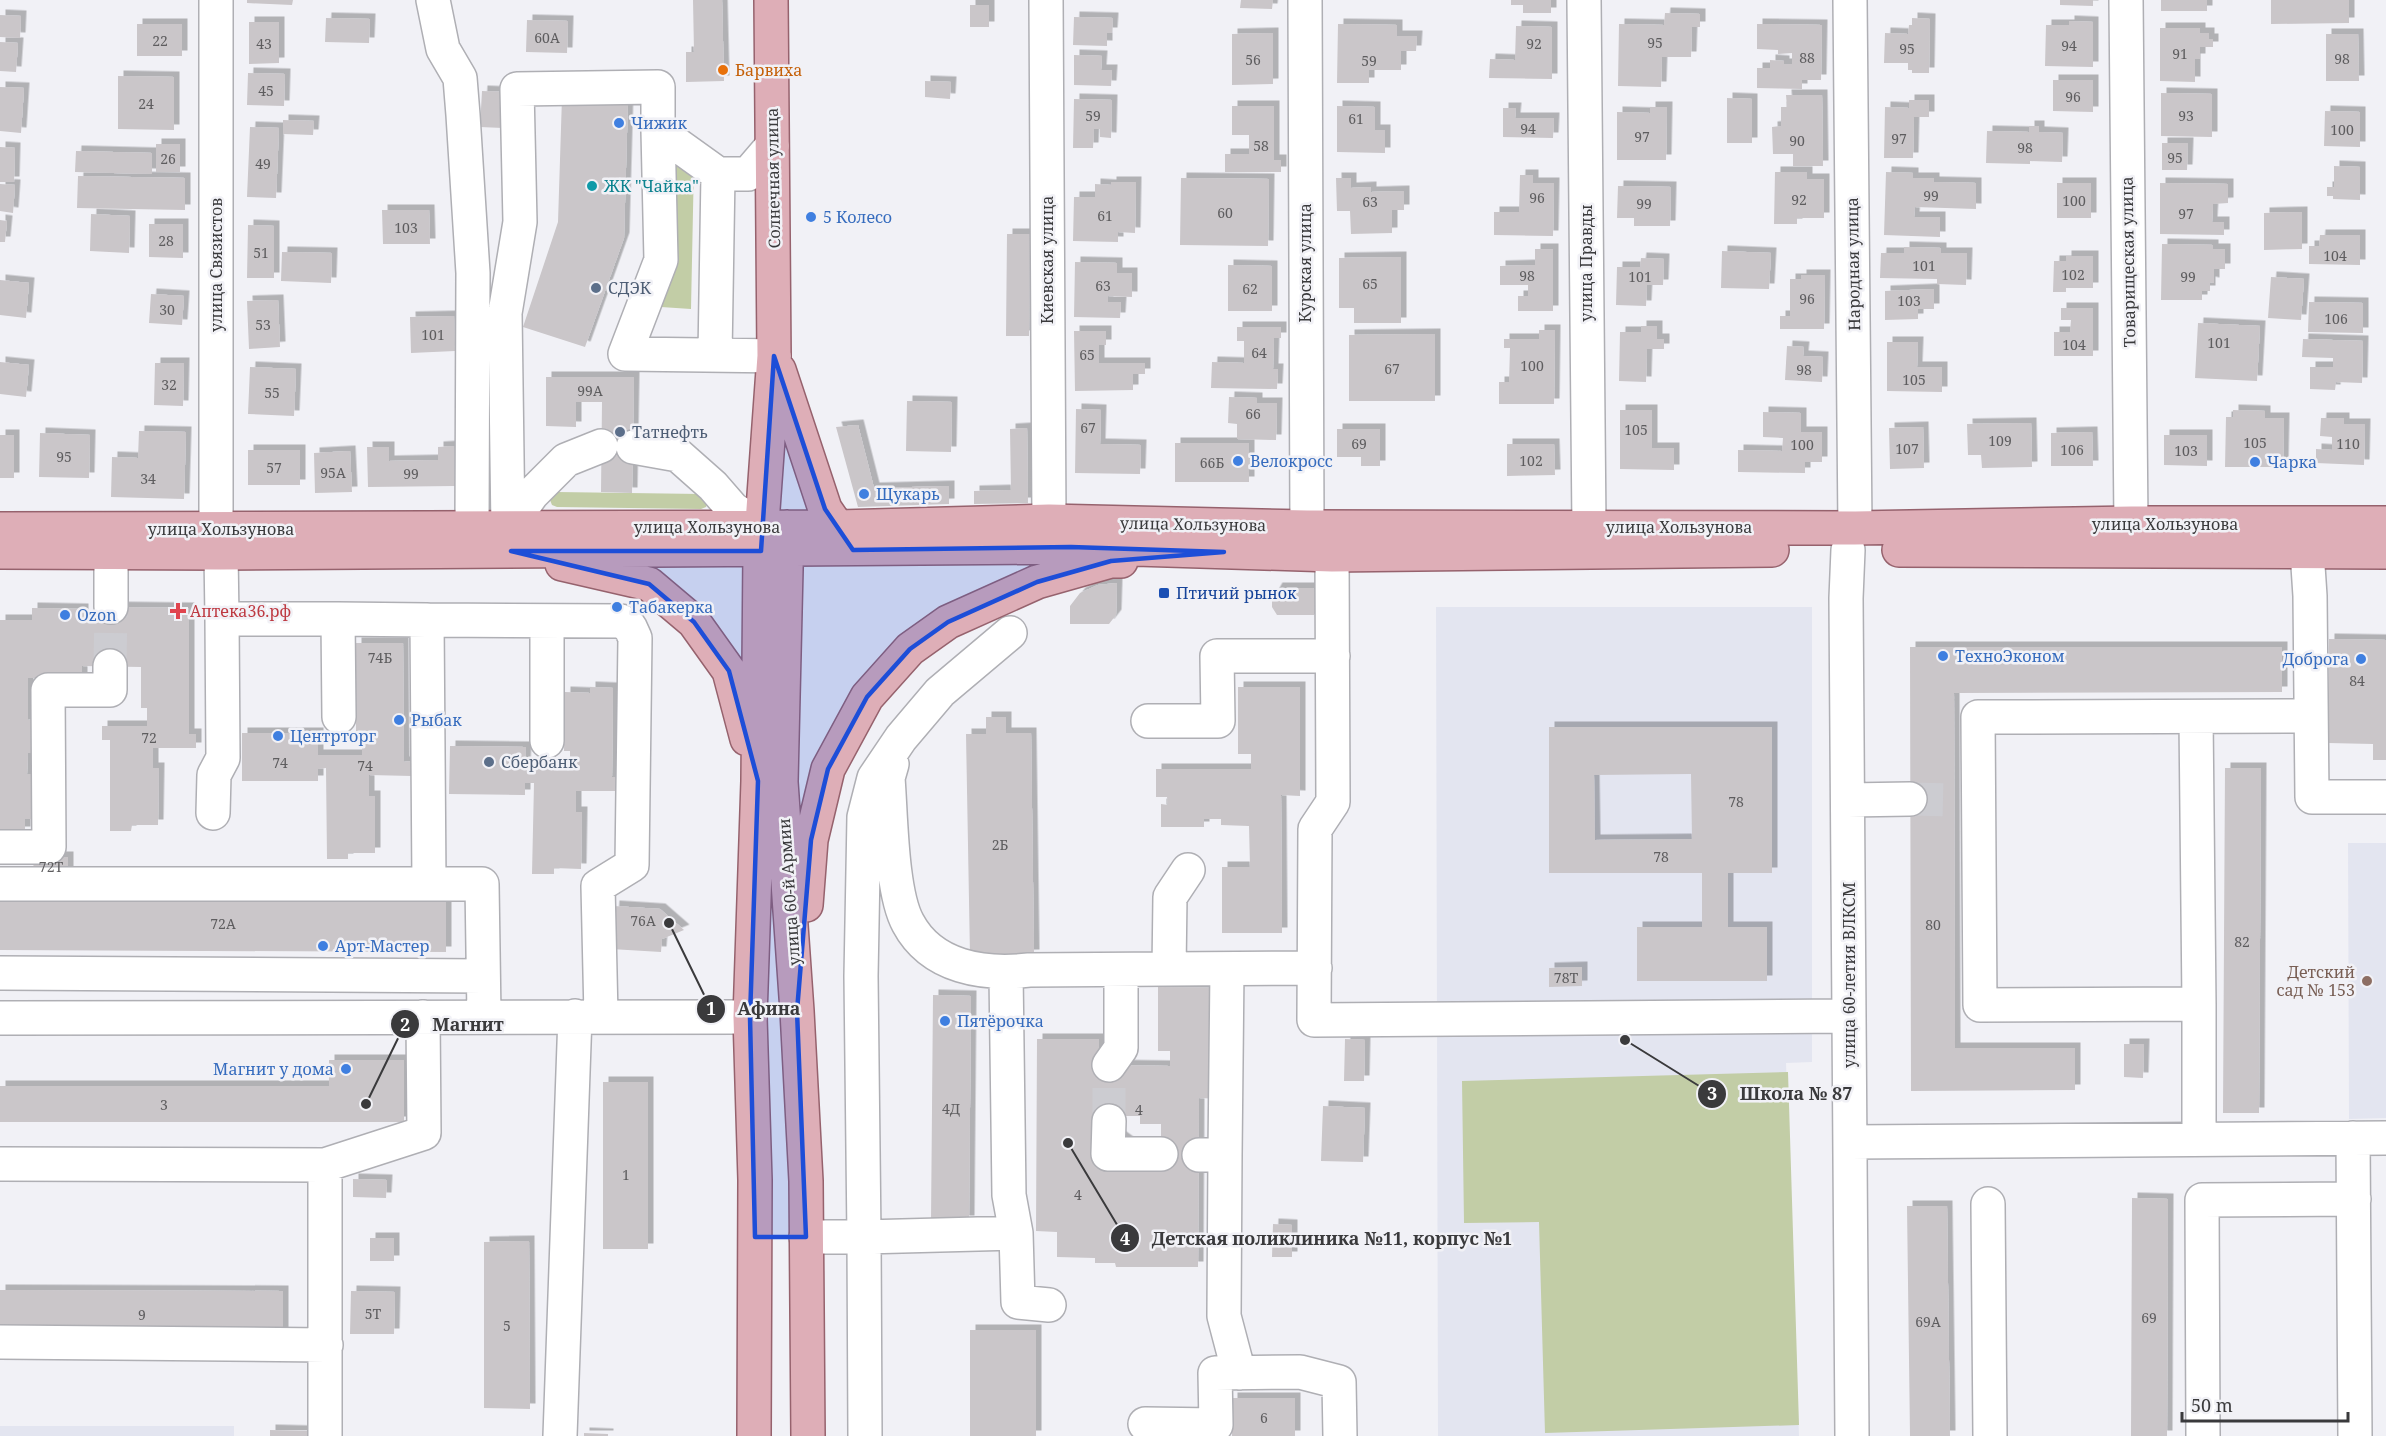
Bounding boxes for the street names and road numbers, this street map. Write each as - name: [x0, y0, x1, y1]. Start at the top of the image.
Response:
- street label: Солнечная улица: [761, 107, 785, 249]
- street label: Товарищеская улица: [2116, 176, 2140, 348]
- street label: Киевская улица: [1036, 196, 1058, 324]
- street label: Народная улица: [1841, 197, 1865, 331]
- street label: улица Связистов: [205, 198, 227, 332]
- street label: Курская улица: [1294, 203, 1316, 323]
- street label: улица Правды: [1575, 204, 1597, 322]
- street label: улица Хользунова: [1120, 512, 1266, 536]
- street label: улица Хользунова: [2092, 513, 2238, 535]
- street label: улица Хользунова: [634, 516, 780, 538]
- street label: улица Хользунова: [1606, 516, 1752, 538]
- street label: улица Хользунова: [148, 518, 294, 540]
- street label: улица 60-й Армии: [773, 817, 805, 966]
- street label: улица 60-летия ВЛКСМ: [1838, 882, 1860, 1068]

